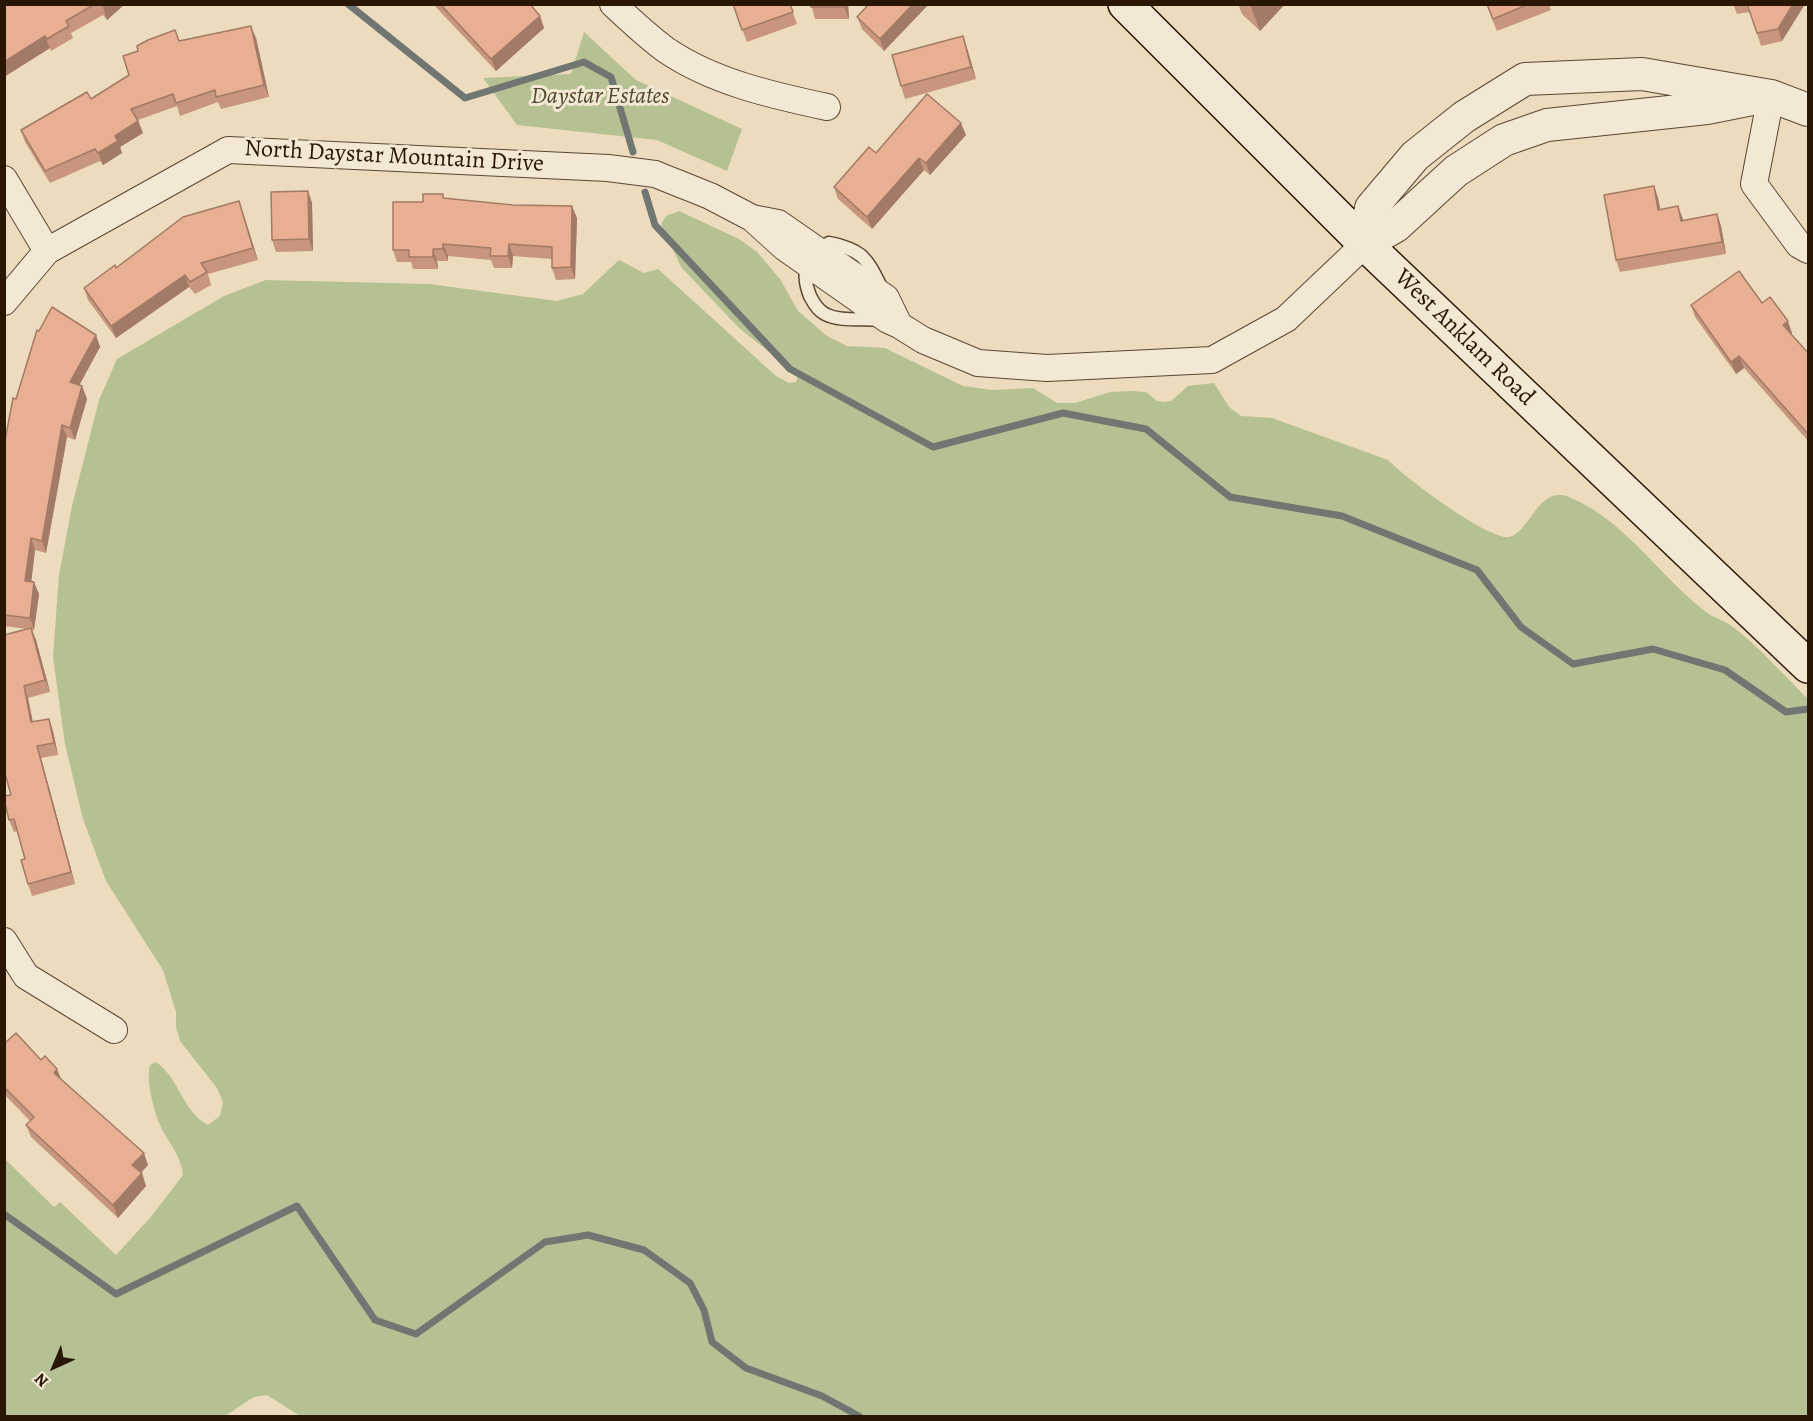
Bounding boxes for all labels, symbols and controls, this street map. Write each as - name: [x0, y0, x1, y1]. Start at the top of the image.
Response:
- park label: Daystar Estates: [531, 83, 669, 111]
- street label: North Daystar Mountain Drive: [243, 135, 545, 179]
- street label: West Anklam Road: [1388, 264, 1540, 412]
- north arrow: [24, 1337, 84, 1397]
- text: N: [30, 1368, 53, 1392]

